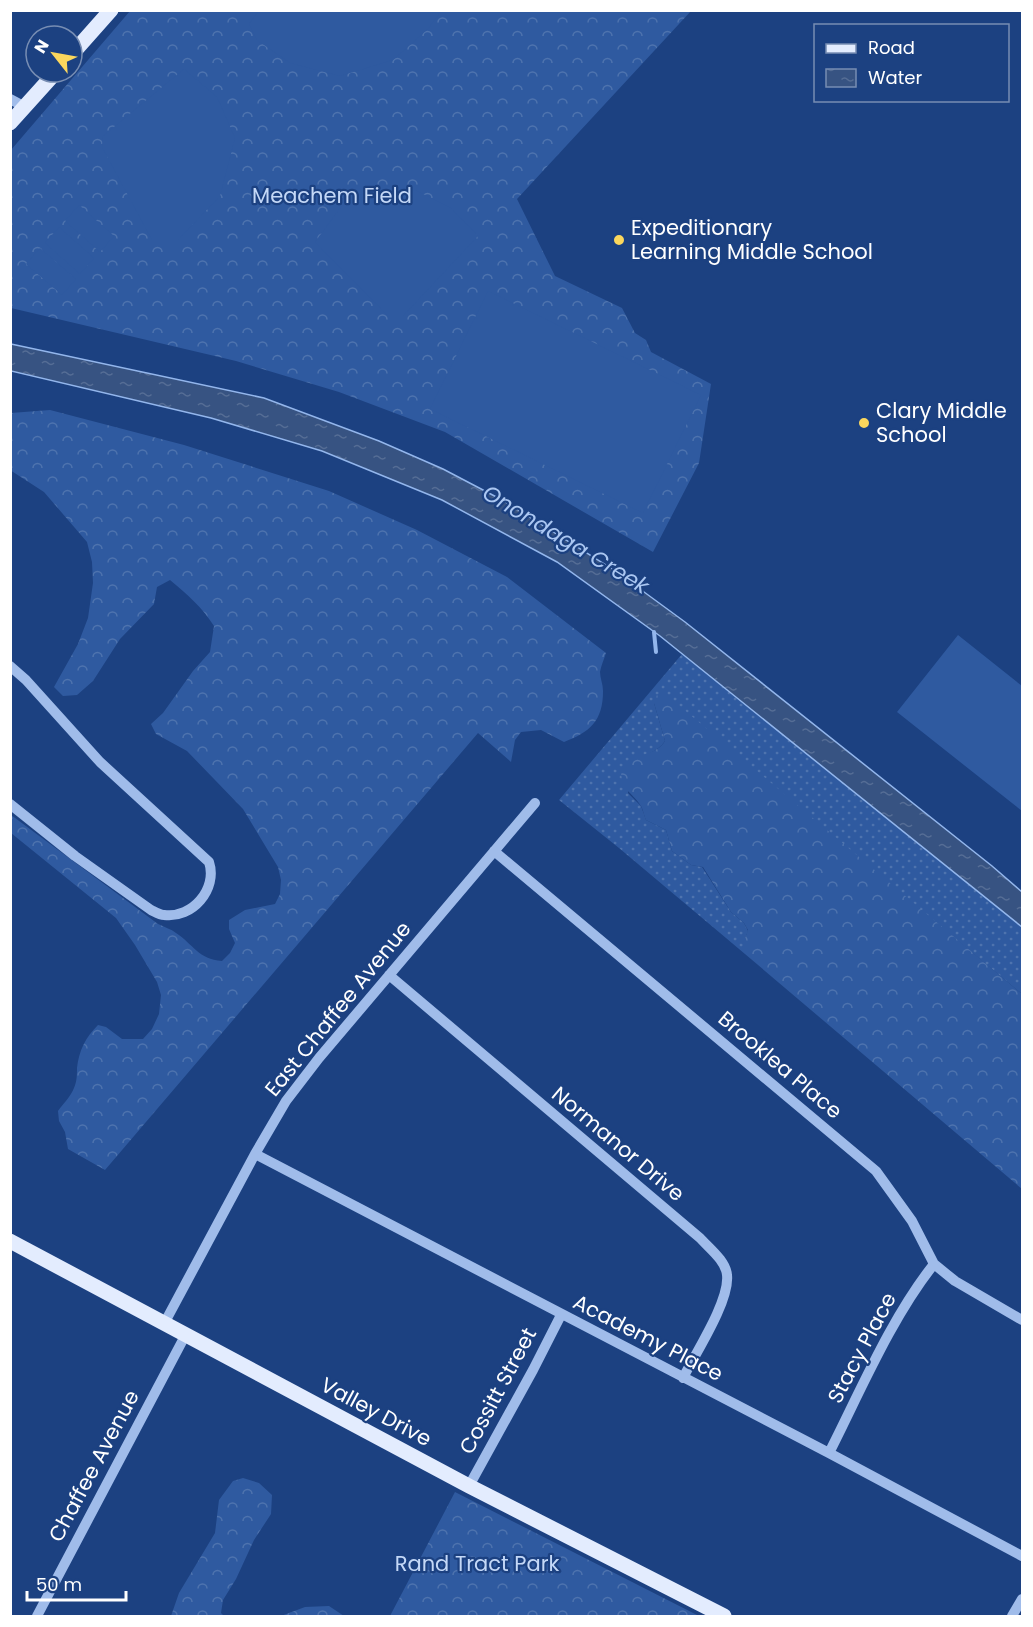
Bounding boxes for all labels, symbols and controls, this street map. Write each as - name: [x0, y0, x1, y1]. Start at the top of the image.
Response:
- north arrow: [24, 24, 84, 84]
- legend: [814, 24, 1009, 102]
- text: N: [29, 35, 55, 58]
- text: Road: [868, 35, 915, 60]
- text: Water: [868, 65, 922, 90]
- park label: Meachem Field: [252, 181, 412, 210]
- place label: Expeditionary Learning Middle School: [631, 213, 873, 266]
- marker: Expeditionary Learning Middle School: [612, 233, 626, 247]
- place label: Clary Middle School: [876, 396, 1007, 449]
- marker: Clary Middle School: [857, 416, 871, 430]
- water label: Onondaga Creek: [477, 477, 656, 602]
- street label: East Chaffee Avenue: [258, 915, 417, 1102]
- street label: Brooklea Place: [712, 1004, 849, 1125]
- street label: Normanor Drive: [546, 1080, 691, 1208]
- street label: Academy Place: [568, 1287, 728, 1388]
- street label: Stacy Place: [820, 1287, 903, 1408]
- street label: Cossitt Street: [452, 1323, 543, 1459]
- street label: Valley Drive: [316, 1370, 437, 1453]
- street label: Chaffee Avenue: [41, 1385, 146, 1547]
- park label: Rand Tract Park: [395, 1549, 559, 1578]
- scale bar: [27, 1564, 126, 1602]
- text: 50 m: [36, 1572, 82, 1597]

